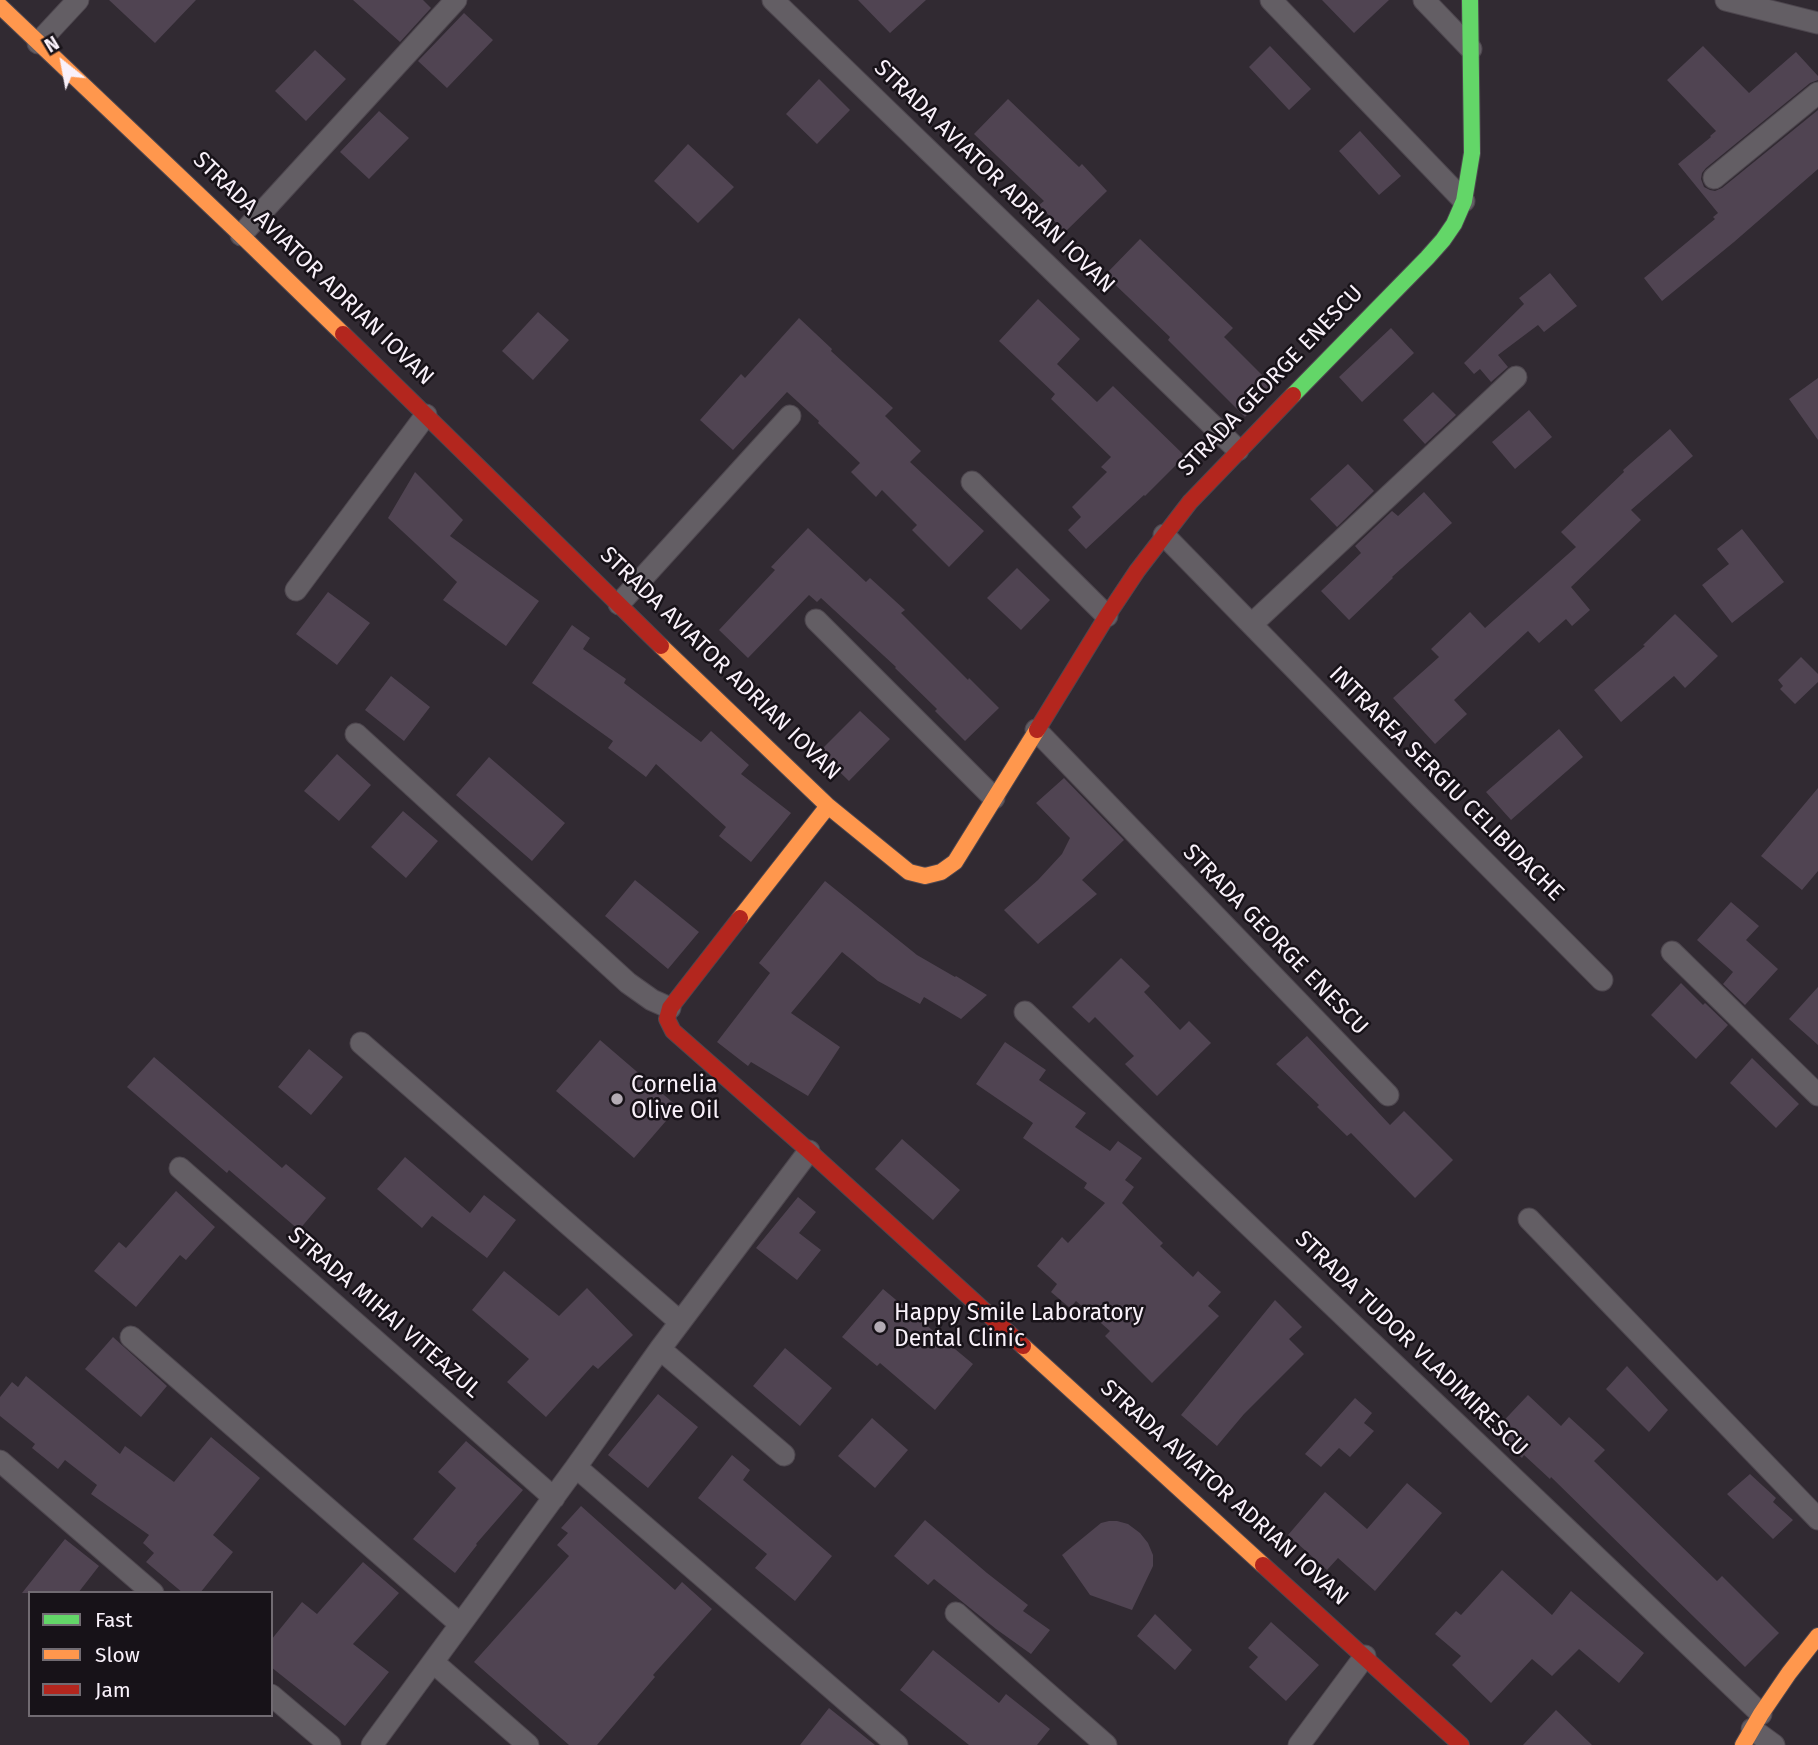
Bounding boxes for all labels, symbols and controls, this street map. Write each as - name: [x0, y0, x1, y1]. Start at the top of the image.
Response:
- north arrow: [28, 28, 98, 98]
- text: N: [41, 31, 63, 58]
- street label: STRADA AVIATOR ADRIAN IOVAN: [868, 55, 1120, 299]
- street label: STRADA AVIATOR ADRIAN IOVAN: [187, 147, 439, 391]
- street label: STRADA GEORGE ENESCU: [1173, 280, 1369, 482]
- street label: STRADA AVIATOR ADRIAN IOVAN: [594, 542, 846, 786]
- street label: INTRAREA SERGIU CELIBIDACHE: [1323, 661, 1569, 907]
- street label: STRADA GEORGE ENESCU: [1177, 839, 1373, 1041]
- place label: Cornelia Olive Oil: [631, 1072, 719, 1126]
- marker: Cornelia Olive Oil: [609, 1091, 625, 1107]
- street label: STRADA MIHAI VITEAZUL: [282, 1222, 486, 1404]
- street label: STRADA TUDOR VLADIMIRESCU: [1289, 1225, 1533, 1463]
- place label: Happy Smile Laboratory Dental Clinic: [894, 1300, 1144, 1354]
- marker: Happy Smile Laboratory Dental Clinic: [872, 1319, 888, 1335]
- street label: STRADA AVIATOR ADRIAN IOVAN: [1094, 1374, 1354, 1612]
- legend: [28, 1591, 273, 1717]
- text: Fast: [95, 1607, 133, 1633]
- text: Slow: [95, 1642, 140, 1668]
- text: Jam: [95, 1677, 131, 1703]

